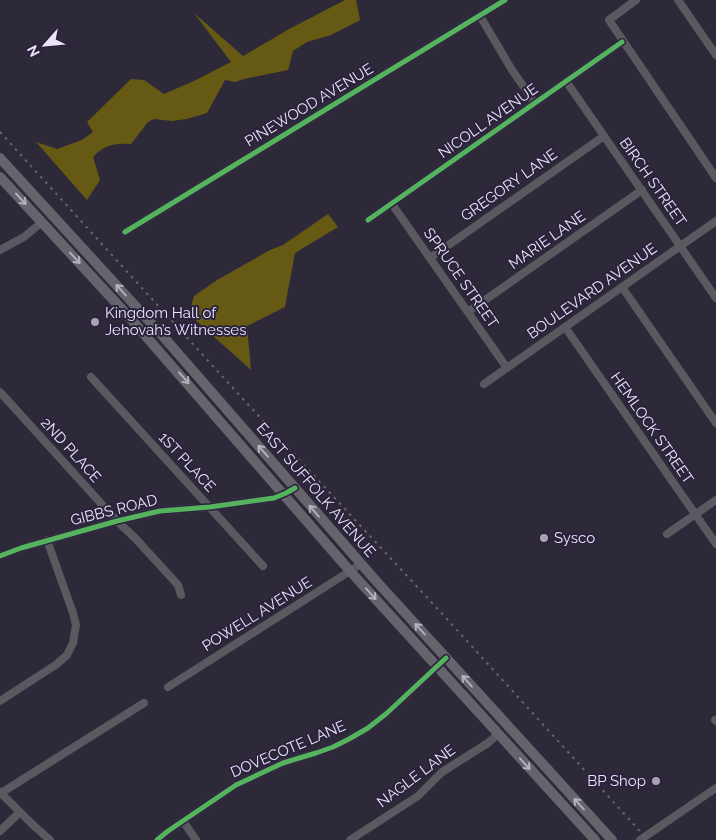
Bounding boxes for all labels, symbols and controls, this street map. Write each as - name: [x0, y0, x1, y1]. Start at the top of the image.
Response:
- north arrow: [20, 20, 70, 70]
- text: N: [24, 43, 43, 59]
- street label: PINEWOOD AVENUE: [242, 60, 376, 150]
- street label: NICOLL AVENUE: [435, 80, 541, 162]
- street label: BIRCH STREET: [616, 134, 690, 230]
- street label: GREGORY LANE: [457, 145, 561, 225]
- one-way arrow: [15, 193, 27, 206]
- street label: MARIE LANE: [505, 207, 589, 273]
- street label: SPRUCE STREET: [420, 224, 502, 332]
- street label: BOULEVARD AVENUE: [524, 239, 660, 343]
- one-way arrow: [69, 251, 81, 264]
- one-way arrow: [115, 283, 127, 296]
- place label: Kingdom Hall of Jehovah’s Witnesses: [105, 304, 246, 339]
- marker: Kingdom Hall of Jehovah’s Witnesses: [89, 316, 101, 328]
- street label: HEMLOCK STREET: [607, 369, 697, 487]
- one-way arrow: [178, 371, 189, 384]
- street label: 2ND PLACE: [37, 414, 105, 486]
- street label: EAST SUFFOLK AVENUE: [253, 419, 379, 561]
- street label: 1ST PLACE: [155, 428, 219, 496]
- one-way arrow: [258, 445, 269, 458]
- street label: GIBBS ROAD: [69, 490, 160, 529]
- one-way arrow: [309, 504, 320, 517]
- place label: Sysco: [554, 529, 595, 547]
- marker: Sysco: [538, 532, 550, 544]
- street label: POWELL AVENUE: [199, 573, 315, 655]
- one-way arrow: [365, 588, 377, 601]
- one-way arrow: [414, 623, 426, 636]
- one-way arrow: [461, 674, 473, 687]
- street label: DOVECOTE LANE: [228, 717, 348, 781]
- street label: NAGLE LANE: [373, 741, 459, 811]
- one-way arrow: [519, 757, 531, 770]
- place label: BP Shop: [587, 772, 646, 790]
- marker: BP Shop: [650, 775, 662, 787]
- one-way arrow: [573, 797, 585, 810]

